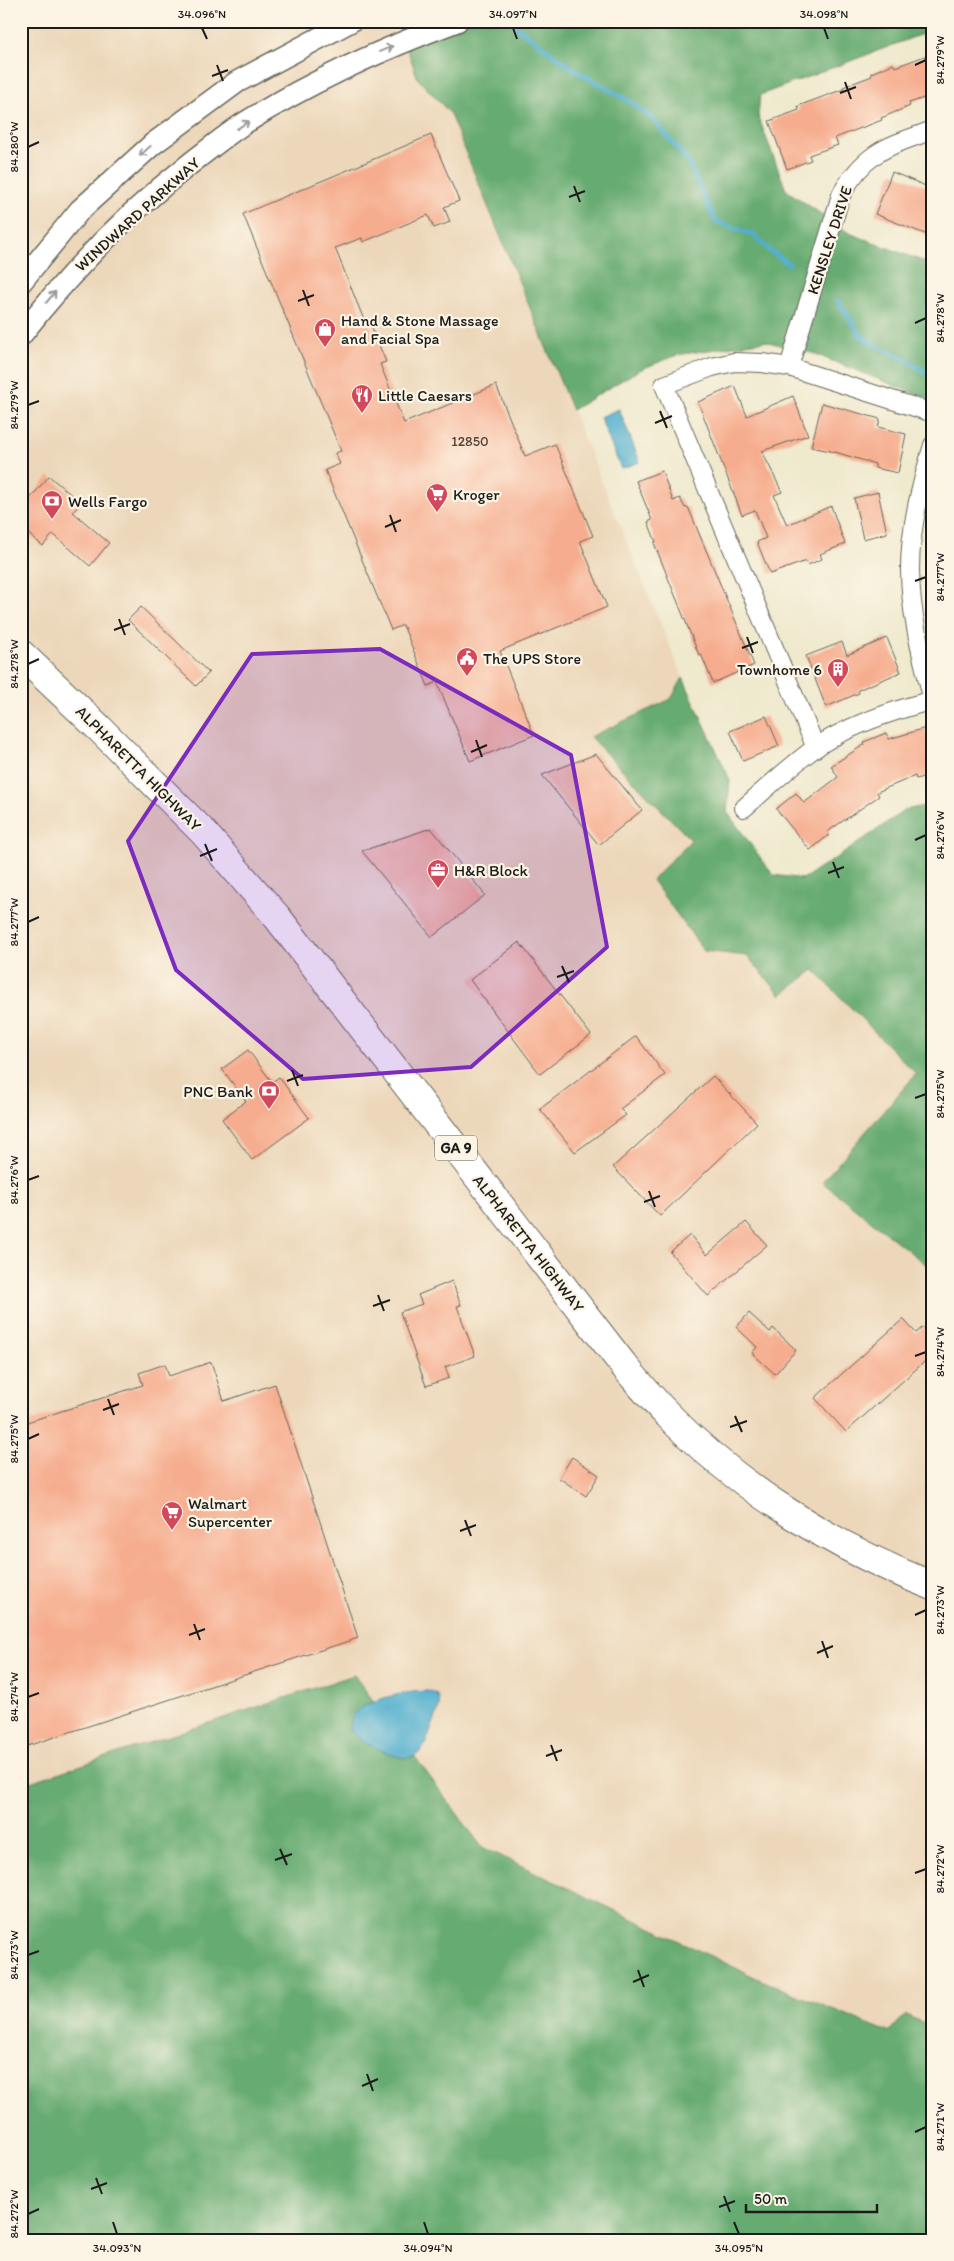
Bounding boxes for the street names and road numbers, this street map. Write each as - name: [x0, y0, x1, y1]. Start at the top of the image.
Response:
- street label: WINDWARD PARKWAY: [71, 153, 204, 275]
- street label: KENSLEY DRIVE: [803, 183, 856, 297]
- street label: ALPHARETTA HIGHWAY: [72, 702, 205, 835]
- road number: GA 9: [435, 1136, 477, 1160]
- street label: ALPHARETTA HIGHWAY: [469, 1171, 588, 1316]

